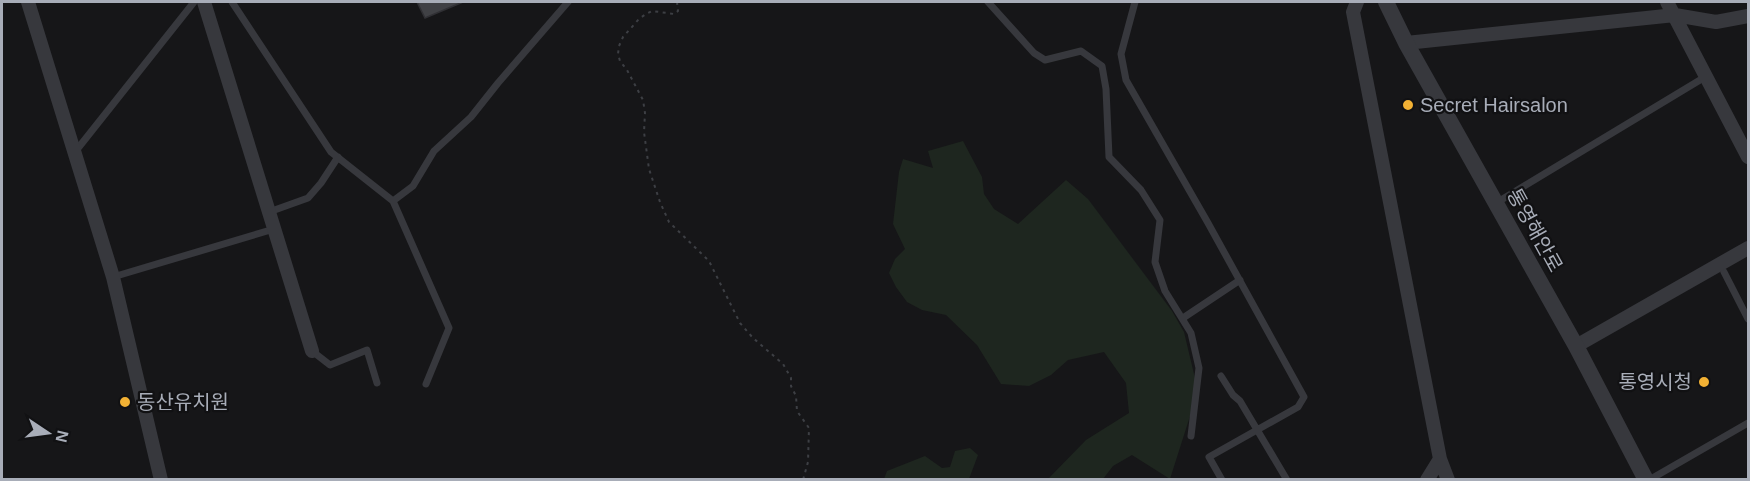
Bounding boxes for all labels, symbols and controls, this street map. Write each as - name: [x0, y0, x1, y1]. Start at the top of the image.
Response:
- place label: Secret Hairsalon: [1420, 94, 1568, 116]
- marker: Secret Hairsalon: [1401, 98, 1415, 112]
- street label: 통영해안로: [1503, 184, 1567, 276]
- place label: 통영시청: [1618, 371, 1692, 393]
- marker: 통영시청: [1697, 375, 1711, 389]
- place label: 동산유치원: [137, 391, 229, 413]
- marker: 동산유치원: [118, 395, 132, 409]
- north arrow: [18, 403, 78, 463]
- text: N: [53, 429, 72, 444]

